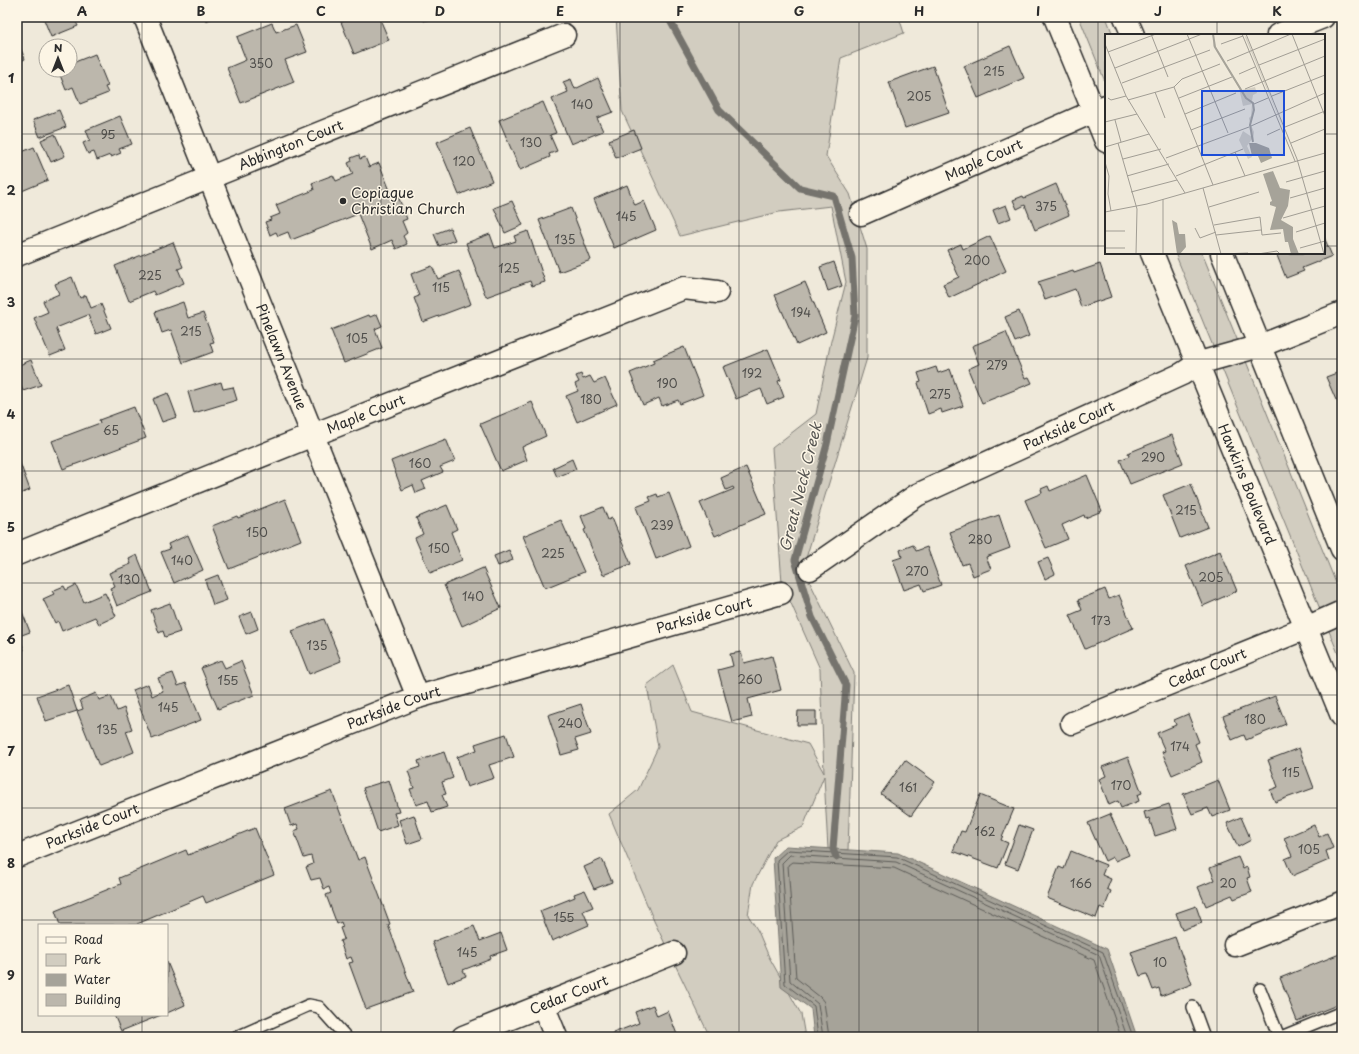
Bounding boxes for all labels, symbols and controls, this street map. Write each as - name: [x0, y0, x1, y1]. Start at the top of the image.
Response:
- text: A: [77, 1, 87, 20]
- text: B: [197, 1, 206, 20]
- text: C: [316, 1, 326, 20]
- text: D: [435, 1, 445, 20]
- text: E: [556, 1, 564, 20]
- text: F: [676, 1, 684, 20]
- text: G: [794, 1, 804, 20]
- text: H: [914, 1, 924, 20]
- text: I: [1036, 1, 1040, 20]
- text: J: [1154, 1, 1162, 20]
- text: K: [1272, 1, 1282, 20]
- inset map: [1105, 34, 1325, 254]
- north arrow: [38, 38, 78, 78]
- text: N: [54, 39, 63, 56]
- house number: 350: [249, 54, 273, 72]
- house number: 215: [983, 62, 1005, 80]
- text: 1: [8, 68, 14, 87]
- house number: 205: [907, 87, 931, 105]
- house number: 140: [571, 95, 593, 113]
- street label: Abbington Court: [235, 114, 346, 175]
- house number: 95: [101, 125, 115, 143]
- house number: 130: [520, 133, 542, 151]
- street label: Maple Court: [941, 133, 1026, 186]
- house number: 120: [453, 152, 475, 170]
- text: 2: [6, 180, 16, 199]
- place label: Copiague Christian Church: [351, 182, 465, 219]
- marker: Copiague Christian Church: [338, 196, 348, 206]
- house number: 375: [1035, 197, 1057, 215]
- house number: 145: [616, 207, 636, 225]
- house number: 135: [555, 230, 575, 248]
- house number: 200: [964, 251, 990, 269]
- house number: 125: [498, 259, 520, 277]
- house number: 225: [138, 266, 162, 284]
- house number: 115: [432, 278, 450, 296]
- text: 3: [7, 292, 16, 311]
- street label: Pinelawn Avenue: [251, 300, 313, 413]
- house number: 194: [791, 303, 811, 321]
- house number: 215: [180, 322, 202, 340]
- house number: 105: [346, 329, 368, 347]
- house number: 279: [986, 356, 1008, 374]
- house number: 192: [742, 364, 762, 382]
- house number: 190: [656, 374, 678, 392]
- house number: 275: [929, 385, 951, 403]
- street label: Maple Court: [323, 388, 409, 439]
- house number: 180: [580, 390, 602, 408]
- street label: Parkside Court: [1019, 395, 1118, 455]
- text: 4: [7, 404, 16, 423]
- water label: Great Neck Creek: [772, 419, 827, 554]
- street label: Hawkins Boulevard: [1213, 420, 1282, 548]
- house number: 65: [103, 421, 119, 439]
- house number: 290: [1141, 448, 1165, 466]
- house number: 160: [409, 454, 432, 472]
- house number: 215: [1175, 501, 1197, 519]
- house number: 239: [650, 516, 674, 534]
- text: 5: [7, 517, 15, 536]
- house number: 150: [246, 523, 268, 541]
- house number: 280: [968, 530, 993, 548]
- house number: 150: [428, 539, 450, 557]
- house number: 225: [541, 544, 565, 562]
- house number: 140: [171, 551, 193, 569]
- house number: 270: [905, 562, 929, 580]
- house number: 205: [1199, 568, 1223, 586]
- house number: 130: [118, 570, 140, 588]
- house number: 140: [462, 587, 484, 605]
- street label: Parkside Court: [654, 591, 755, 638]
- house number: 173: [1091, 611, 1111, 629]
- text: 6: [6, 629, 16, 648]
- house number: 135: [307, 636, 327, 654]
- street label: Cedar Court: [1165, 642, 1250, 693]
- house number: 260: [737, 670, 763, 688]
- house number: 155: [218, 671, 238, 689]
- street label: Parkside Court: [344, 680, 443, 734]
- house number: 145: [158, 698, 178, 716]
- house number: 180: [1244, 710, 1266, 728]
- house number: 240: [558, 714, 583, 732]
- house number: 135: [97, 720, 117, 738]
- house number: 174: [1170, 737, 1190, 755]
- text: 7: [7, 741, 15, 760]
- house number: 115: [1282, 763, 1300, 781]
- house number: 170: [1111, 776, 1132, 794]
- house number: 161: [899, 778, 917, 796]
- street label: Parkside Court: [42, 798, 142, 854]
- house number: 162: [974, 822, 996, 840]
- house number: 105: [1298, 840, 1320, 858]
- text: 8: [7, 853, 15, 872]
- house number: 166: [1070, 874, 1092, 892]
- house number: 20: [1219, 874, 1237, 892]
- house number: 155: [554, 908, 574, 926]
- legend: [38, 924, 168, 1016]
- text: Road: [74, 930, 103, 948]
- house number: 145: [457, 943, 477, 961]
- text: Park: [74, 950, 101, 968]
- house number: 10: [1153, 953, 1167, 971]
- text: 9: [7, 965, 15, 984]
- street label: Cedar Court: [526, 969, 611, 1019]
- text: Water: [74, 970, 111, 988]
- text: Building: [74, 990, 121, 1008]

